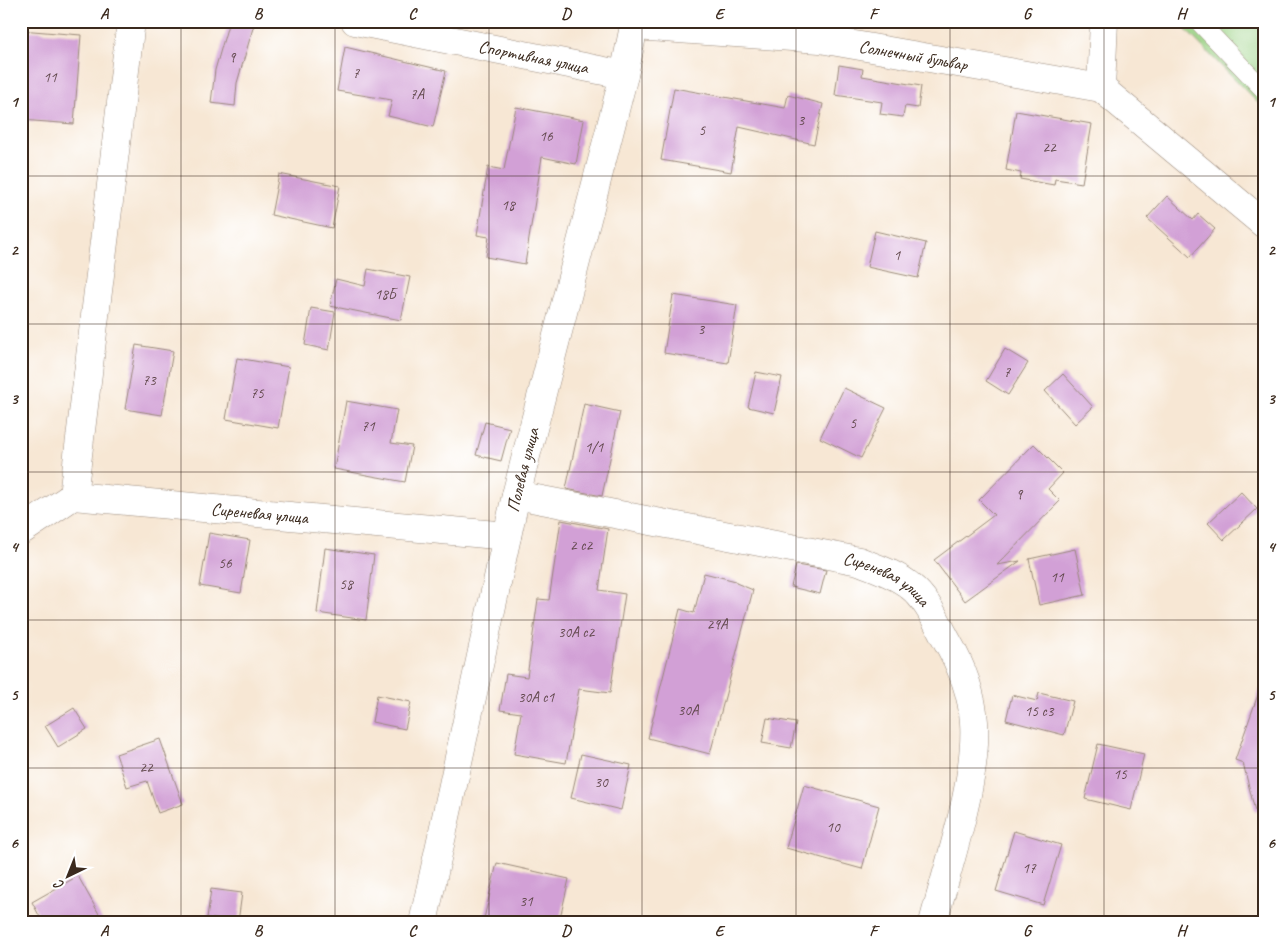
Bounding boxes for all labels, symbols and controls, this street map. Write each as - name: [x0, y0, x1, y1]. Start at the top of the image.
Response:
- text: A: [100, 4, 110, 24]
- text: B: [254, 4, 264, 24]
- text: C: [408, 4, 418, 24]
- text: D: [561, 4, 572, 24]
- text: E: [715, 4, 726, 24]
- text: F: [869, 4, 880, 24]
- text: G: [1023, 4, 1033, 24]
- text: H: [1176, 4, 1188, 24]
- street label: Спортивная улица: [477, 35, 591, 79]
- street label: Солнечный бульвар: [857, 35, 970, 76]
- house number: 9: [229, 48, 237, 67]
- house number: 7: [353, 64, 361, 83]
- house number: 11: [43, 68, 58, 87]
- house number: 7А: [410, 85, 426, 104]
- text: 1: [10, 92, 19, 112]
- text: 1: [1267, 92, 1276, 112]
- house number: 3: [798, 111, 806, 130]
- house number: 5: [699, 121, 707, 140]
- house number: 16: [539, 127, 554, 146]
- house number: 22: [1042, 138, 1057, 157]
- house number: 18: [501, 196, 516, 215]
- text: 2: [10, 240, 19, 260]
- text: 2: [1267, 240, 1276, 260]
- house number: 1: [894, 246, 902, 265]
- house number: 18Б: [374, 285, 398, 304]
- house number: 3: [698, 320, 706, 339]
- house number: 7: [1004, 363, 1012, 382]
- house number: 73: [142, 371, 157, 390]
- house number: 75: [250, 384, 265, 403]
- text: 3: [10, 389, 19, 409]
- text: 3: [1267, 389, 1276, 409]
- house number: 5: [850, 414, 858, 433]
- house number: 71: [361, 417, 376, 436]
- street label: Полевая улица: [502, 424, 544, 514]
- house number: 1/1: [585, 438, 604, 457]
- house number: 9: [1016, 485, 1024, 504]
- street label: Сиреневая улица: [210, 498, 311, 529]
- house number: 2 с2: [570, 536, 593, 555]
- text: 4: [10, 537, 19, 557]
- text: 4: [1267, 537, 1276, 557]
- street label: Сиреневая улица: [841, 547, 936, 612]
- house number: 56: [218, 554, 233, 573]
- house number: 11: [1050, 568, 1065, 587]
- house number: 58: [339, 575, 354, 594]
- house number: 29А: [706, 615, 729, 634]
- house number: 30А с2: [558, 623, 596, 642]
- text: 5: [11, 685, 20, 705]
- text: 5: [1268, 685, 1277, 705]
- house number: 30А с1: [518, 688, 556, 707]
- house number: 30А: [677, 701, 700, 720]
- house number: 15 с3: [1024, 702, 1055, 721]
- house number: 22: [139, 758, 154, 777]
- house number: 15: [1113, 765, 1128, 784]
- house number: 30: [594, 773, 609, 792]
- house number: 10: [826, 818, 841, 837]
- text: 6: [10, 833, 19, 853]
- text: 6: [1267, 833, 1276, 853]
- north arrow: [42, 852, 92, 902]
- house number: 17: [1022, 859, 1037, 878]
- text: С: [50, 875, 68, 894]
- house number: 31: [519, 892, 534, 911]
- text: A: [100, 921, 110, 941]
- text: B: [254, 921, 264, 941]
- text: C: [408, 921, 418, 941]
- text: D: [561, 921, 572, 941]
- text: E: [715, 921, 726, 941]
- text: F: [869, 921, 880, 941]
- text: G: [1023, 921, 1033, 941]
- text: H: [1176, 921, 1188, 941]

